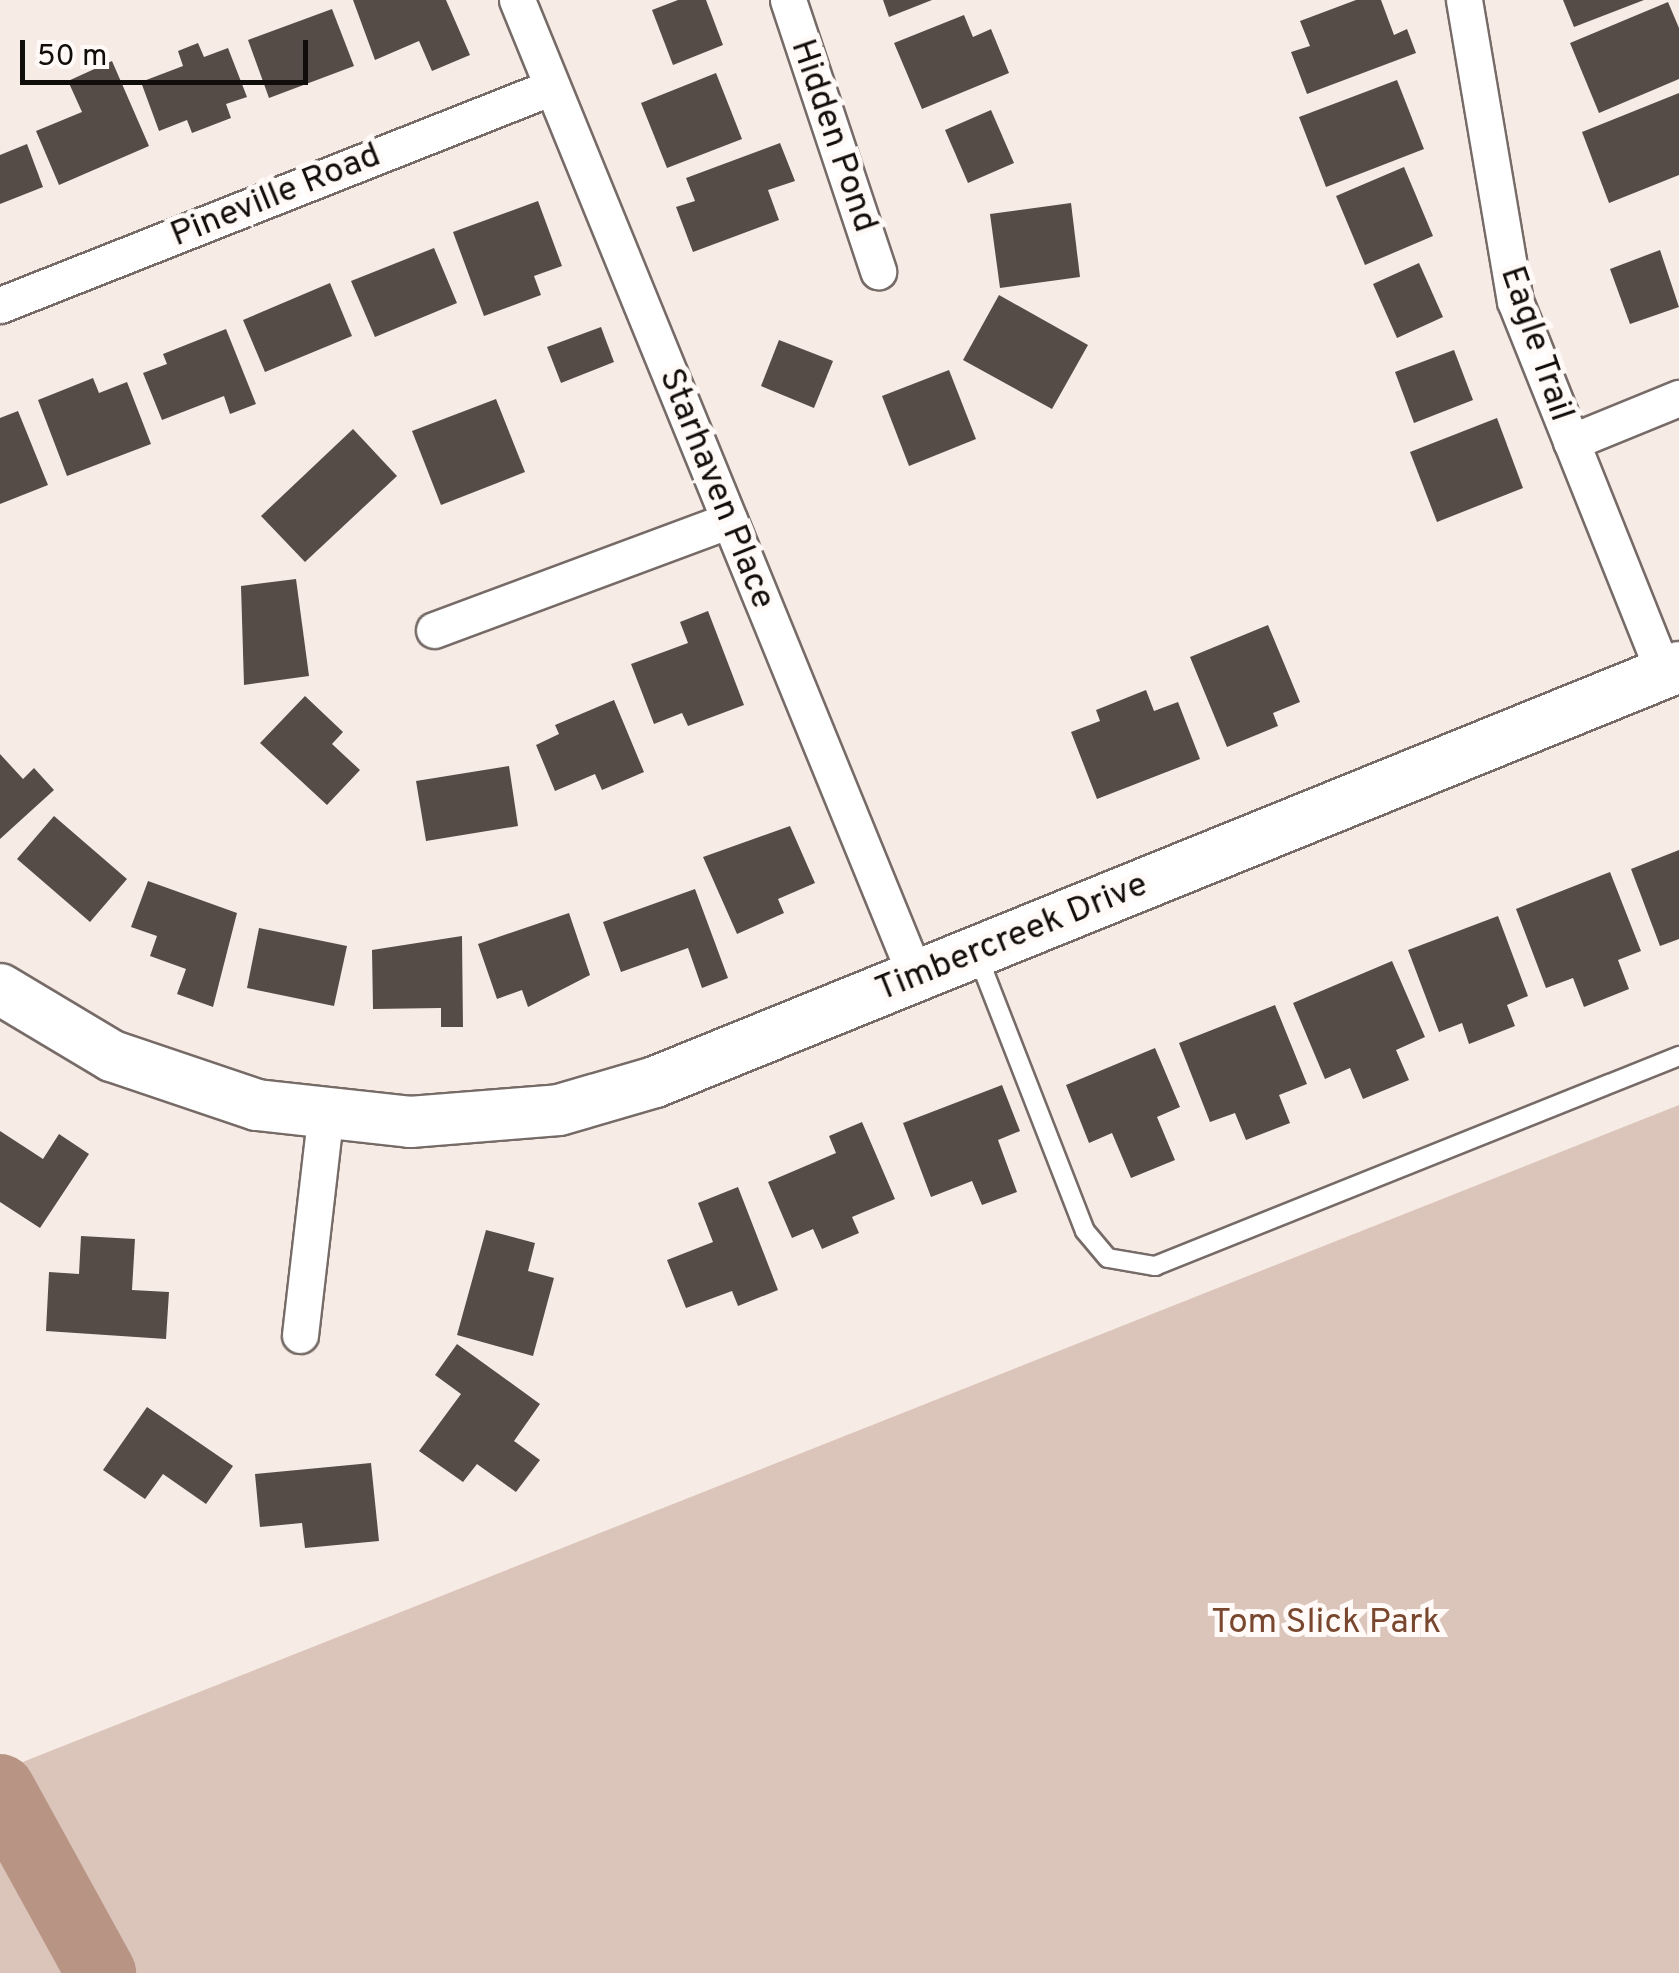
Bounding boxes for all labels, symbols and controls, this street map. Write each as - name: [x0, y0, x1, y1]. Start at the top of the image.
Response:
- scale bar: [25, 20, 312, 82]
- street label: Hidden Pond: [780, 34, 886, 238]
- text: 50 m: [37, 39, 107, 76]
- street label: Pineville Road: [165, 135, 387, 257]
- street label: Eagle Trail: [1490, 260, 1582, 428]
- street label: Starhaven Place: [649, 363, 783, 615]
- street label: Timbercreek Drive: [870, 864, 1154, 1012]
- park label: Tom Slick Park: [1211, 1602, 1441, 1644]

